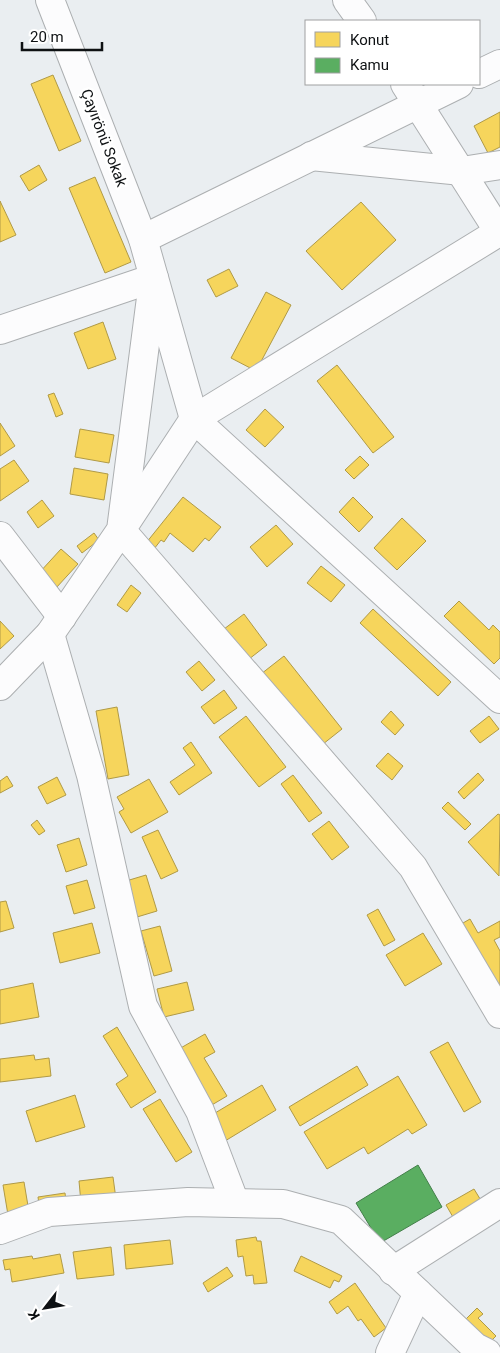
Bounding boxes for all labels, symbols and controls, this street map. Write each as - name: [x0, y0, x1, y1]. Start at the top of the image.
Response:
- scale bar: [22, 20, 102, 52]
- legend: [305, 20, 480, 85]
- text: 20 m: [30, 28, 64, 46]
- text: Konut: [350, 31, 389, 49]
- text: Kamu: [350, 56, 389, 74]
- street label: Çayırönü Sokak: [77, 87, 131, 190]
- north arrow: [20, 1283, 70, 1333]
- text: K: [25, 1307, 43, 1323]

